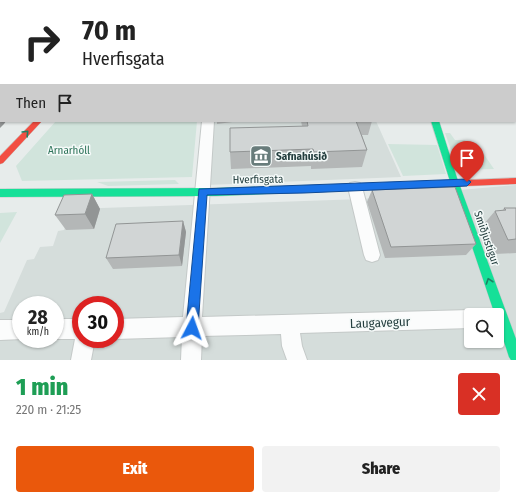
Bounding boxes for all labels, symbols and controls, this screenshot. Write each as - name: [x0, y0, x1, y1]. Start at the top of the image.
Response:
- text: 70 m: [82, 14, 136, 47]
- icon: right: [16, 16, 68, 68]
- text: Hverfisgata: [82, 48, 165, 70]
- icon: arrive: [54, 92, 76, 114]
- text: Then: [16, 94, 46, 112]
- one-way arrow: [21, 130, 29, 138]
- pin: [450, 141, 484, 182]
- museum icon: Safnahúsið: [248, 143, 274, 169]
- park label: Arnarhóll: [48, 144, 90, 157]
- icon: arrive: [456, 147, 478, 169]
- place label: Safnahúsið: [276, 150, 327, 163]
- street label: Hverfisgata: [233, 173, 283, 186]
- street label: Smiðjustígur: [471, 209, 502, 267]
- one-way arrow: [485, 278, 493, 285]
- speed limit sign: 30: [72, 296, 124, 348]
- text: 28: [28, 305, 48, 329]
- position arrow: [171, 307, 213, 349]
- map controls: [464, 308, 504, 348]
- button: search: [464, 308, 504, 348]
- street label: Laugavegur: [350, 314, 411, 331]
- text: km/h: [27, 326, 49, 338]
- text: 1 min: [16, 373, 68, 401]
- button: close: [458, 373, 500, 415]
- text: 220 m · 21:25: [16, 402, 81, 417]
- button: Exit: [16, 446, 254, 492]
- button: Share: [262, 446, 500, 492]

